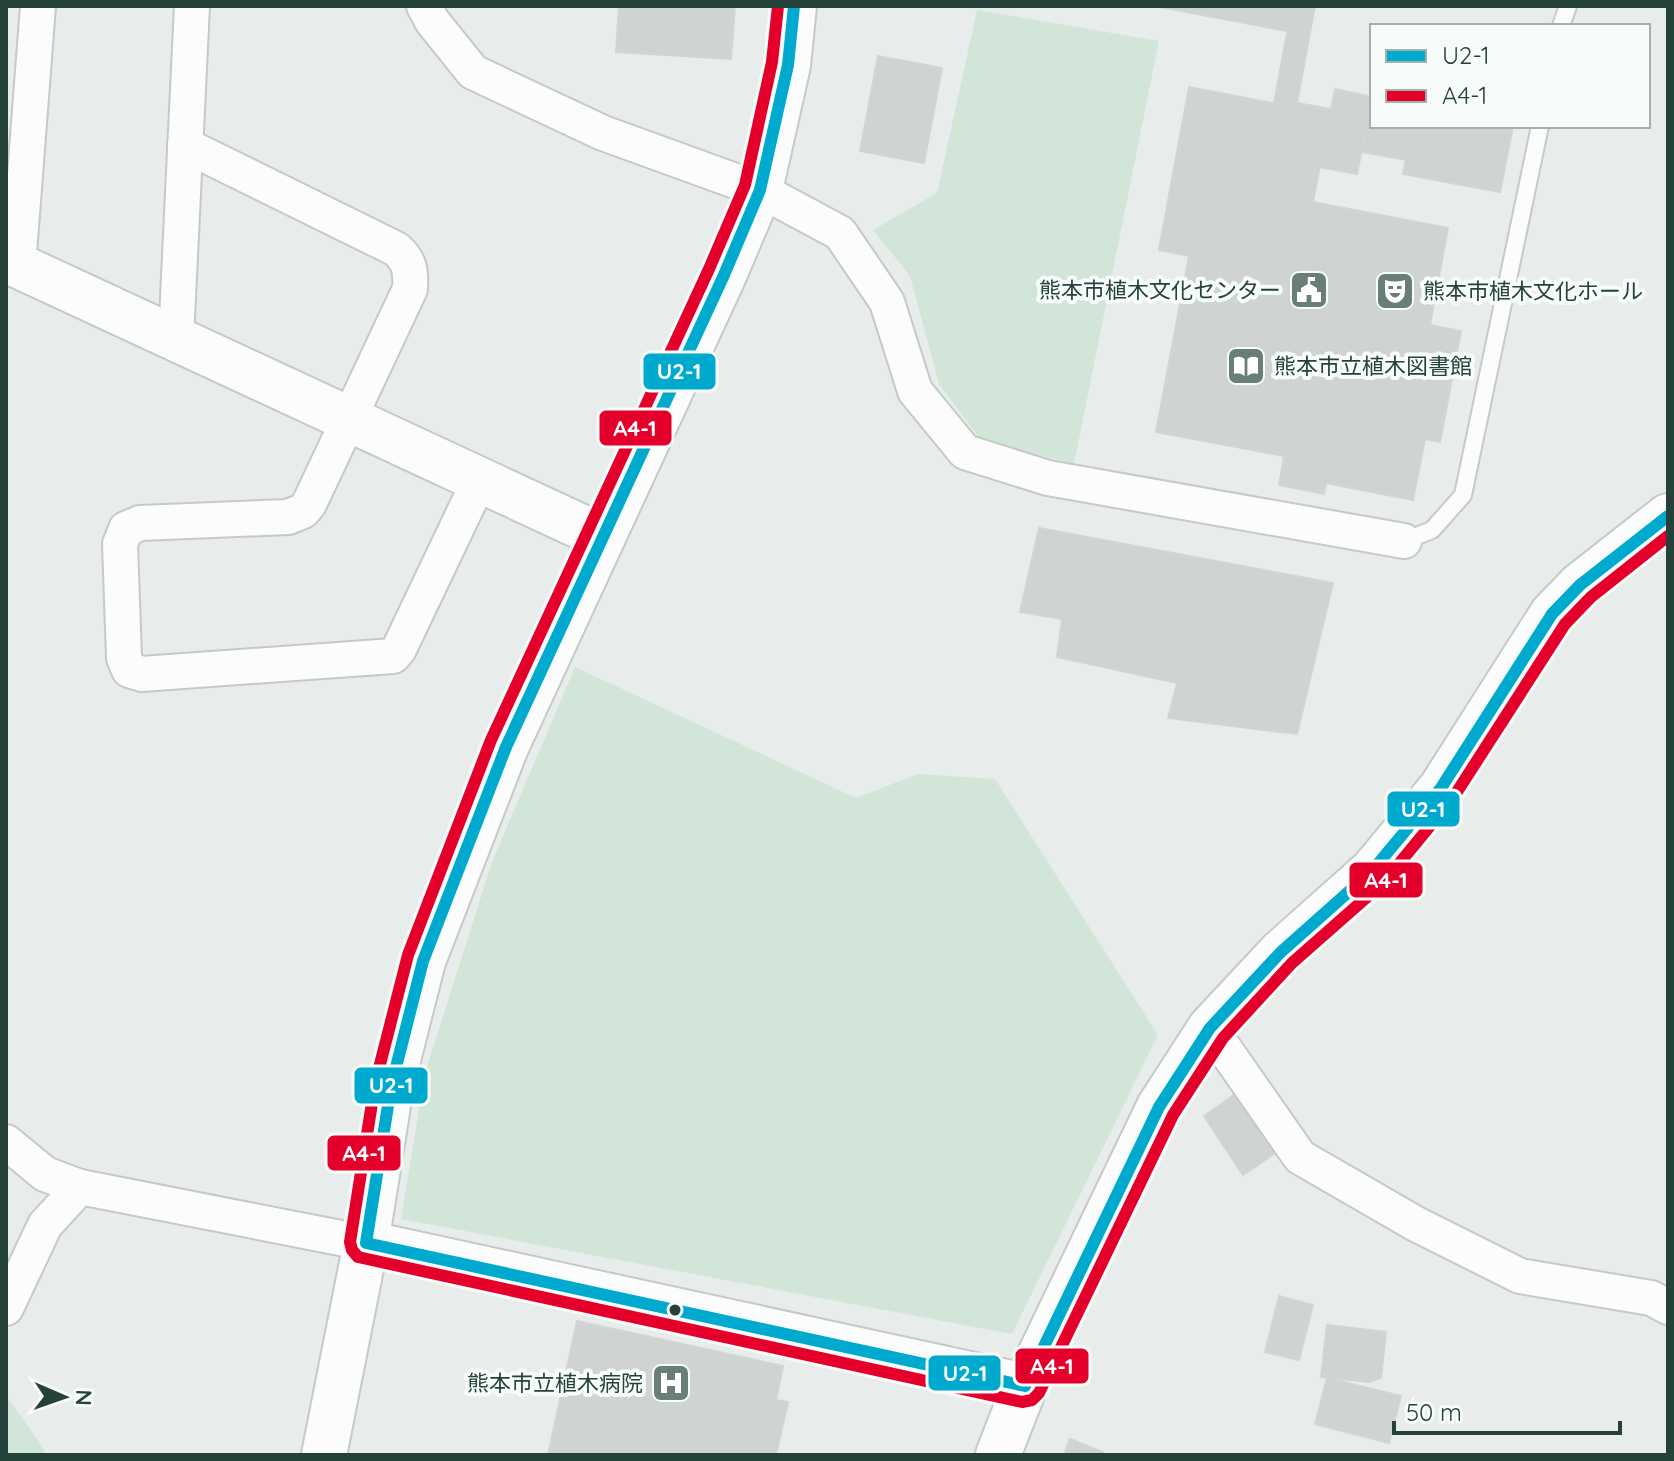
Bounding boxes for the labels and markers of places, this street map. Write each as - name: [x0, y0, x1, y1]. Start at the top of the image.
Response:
- public building icon: 熊本市植木文化センター: [1288, 269, 1330, 311]
- theatre icon: 熊本市植木文化ホール: [1374, 270, 1416, 312]
- place label: 熊本市植木文化センター: [1039, 276, 1281, 304]
- place label: 熊本市植木文化ホール: [1423, 277, 1643, 305]
- library icon: 熊本市立植木図書館: [1225, 345, 1267, 387]
- place label: 熊本市立植木図書館: [1274, 352, 1472, 380]
- unlabelled marker: [667, 1302, 683, 1318]
- hospital icon: 熊本市立植木病院: [650, 1362, 692, 1404]
- place label: 熊本市立植木病院: [467, 1369, 643, 1397]

